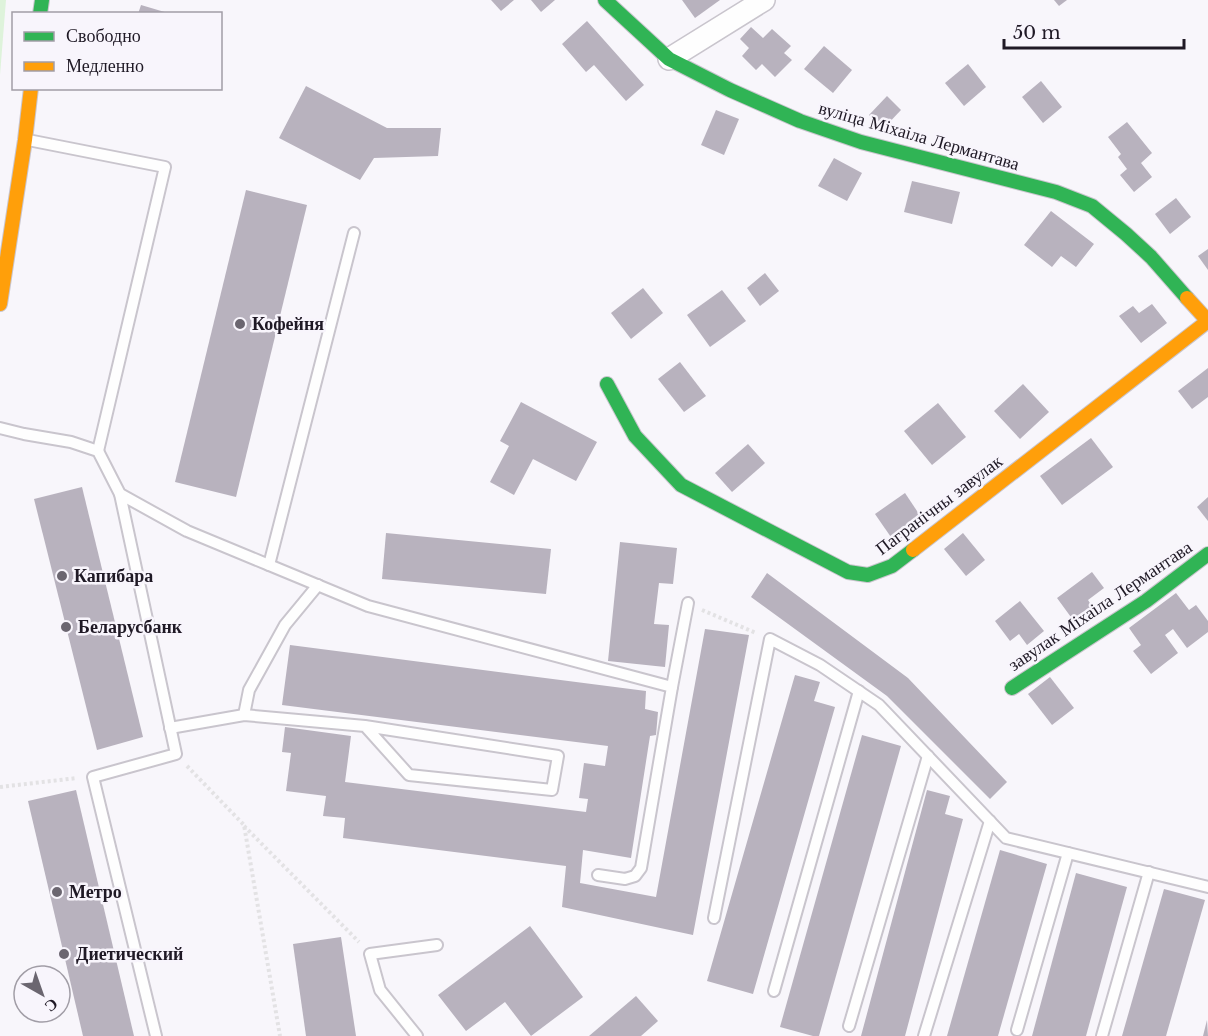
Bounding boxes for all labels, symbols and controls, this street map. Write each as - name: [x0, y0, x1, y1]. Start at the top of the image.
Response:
- legend: [12, 12, 222, 90]
- scale bar: [1004, 12, 1184, 50]
- text: 50 m: [1013, 22, 1061, 44]
- text: Свободно: [66, 25, 141, 47]
- text: Медленно: [66, 55, 144, 77]
- street label: вуліца Міхаіла Лермантава: [816, 97, 1022, 175]
- place label: Кофейня: [252, 313, 324, 335]
- marker: Кофейня: [233, 317, 247, 331]
- street label: Пагранічны завулак: [871, 450, 1007, 560]
- street label: завулак Міхаіла Лермантава: [1004, 536, 1196, 676]
- place label: Капибара: [74, 565, 153, 587]
- marker: Капибара: [55, 569, 69, 583]
- place label: Беларусбанк: [78, 616, 183, 638]
- marker: Беларусбанк: [59, 620, 73, 634]
- place label: Метро: [69, 881, 122, 903]
- marker: Метро: [50, 885, 64, 899]
- place label: Диетический: [76, 943, 183, 965]
- marker: Диетический: [57, 947, 71, 961]
- north arrow: [12, 964, 72, 1024]
- text: С: [41, 994, 62, 1017]

